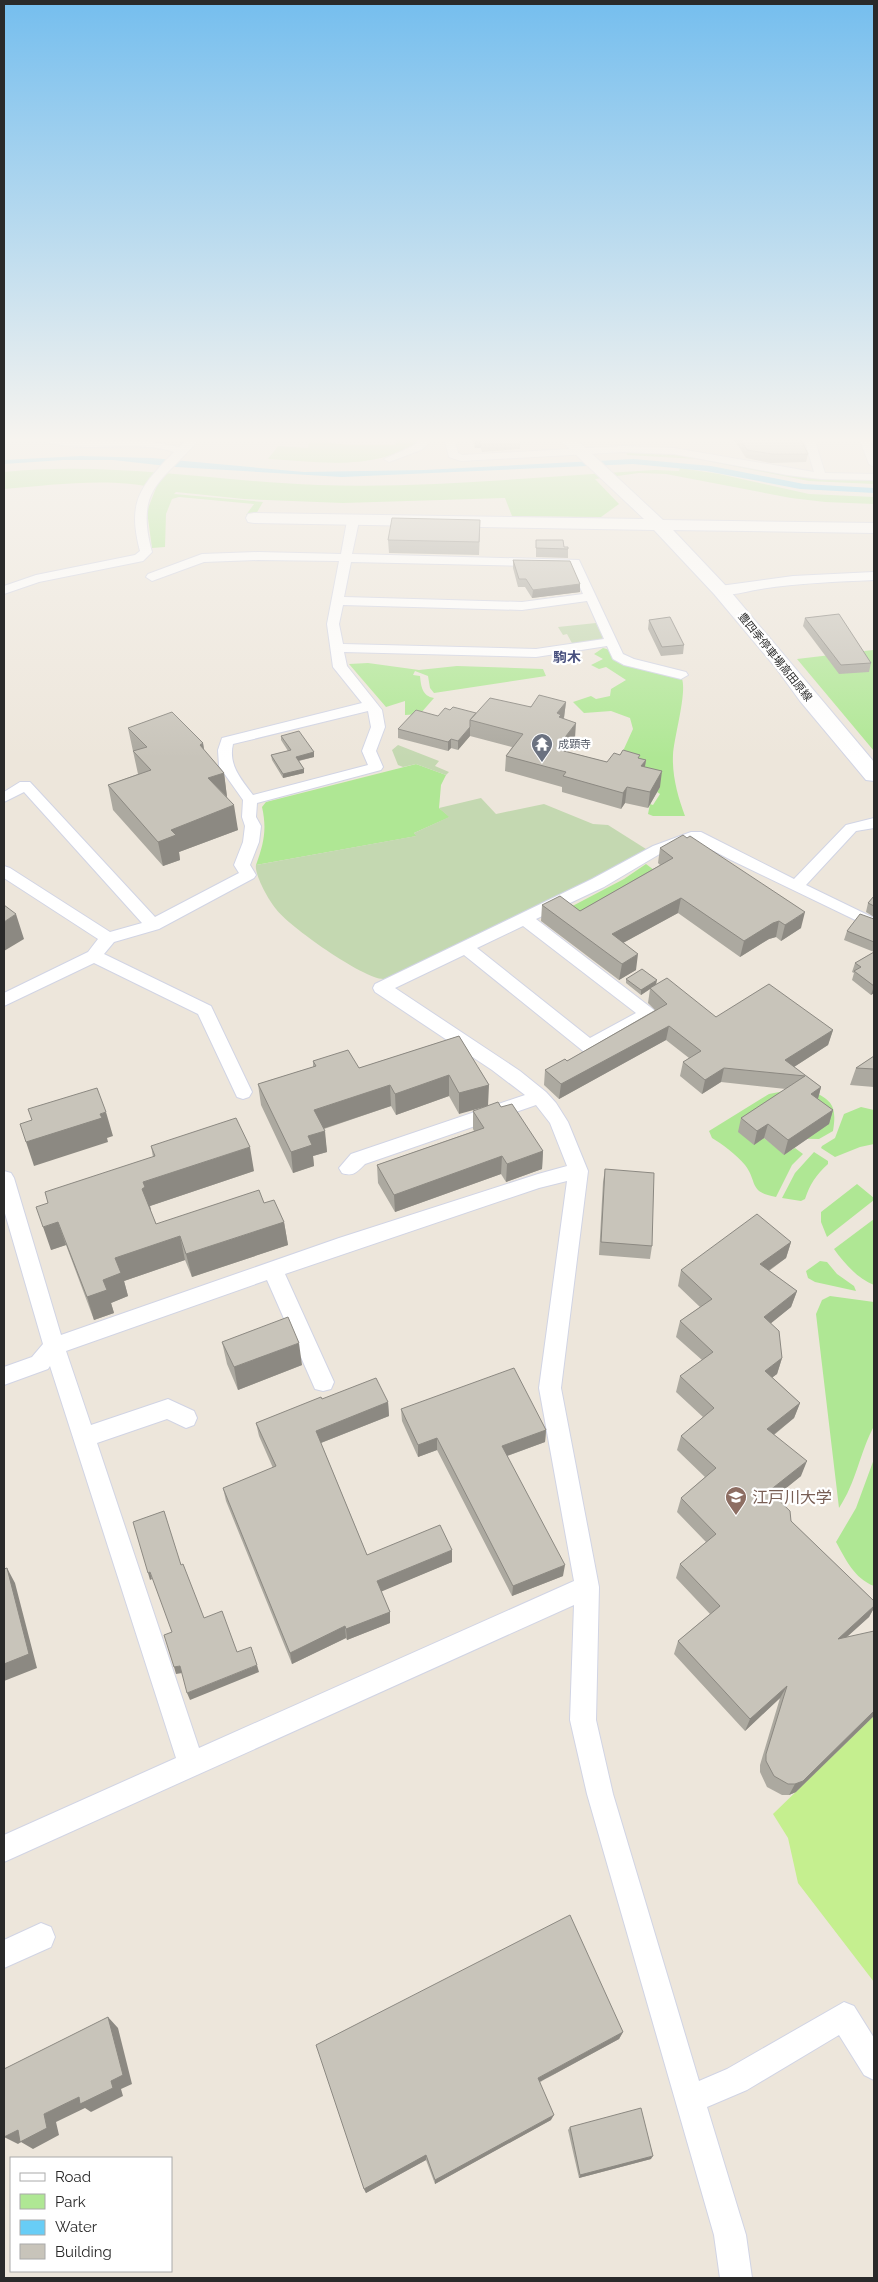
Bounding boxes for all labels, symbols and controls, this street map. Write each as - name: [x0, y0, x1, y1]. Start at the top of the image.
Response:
- street label: 豊四季停車場高田原線: [735, 610, 815, 704]
- district label: 駒木: [553, 649, 581, 665]
- temple icon: 成顕寺: [530, 732, 554, 763]
- place label: 成顕寺: [558, 738, 591, 751]
- school or university icon: 江戸川大学: [724, 1485, 748, 1516]
- place label: 江戸川大学: [752, 1488, 832, 1507]
- legend: [10, 2157, 172, 2272]
- text: Road: [55, 2168, 91, 2186]
- text: Park: [55, 2193, 86, 2211]
- text: Water: [55, 2218, 98, 2236]
- text: Building: [55, 2243, 112, 2261]

